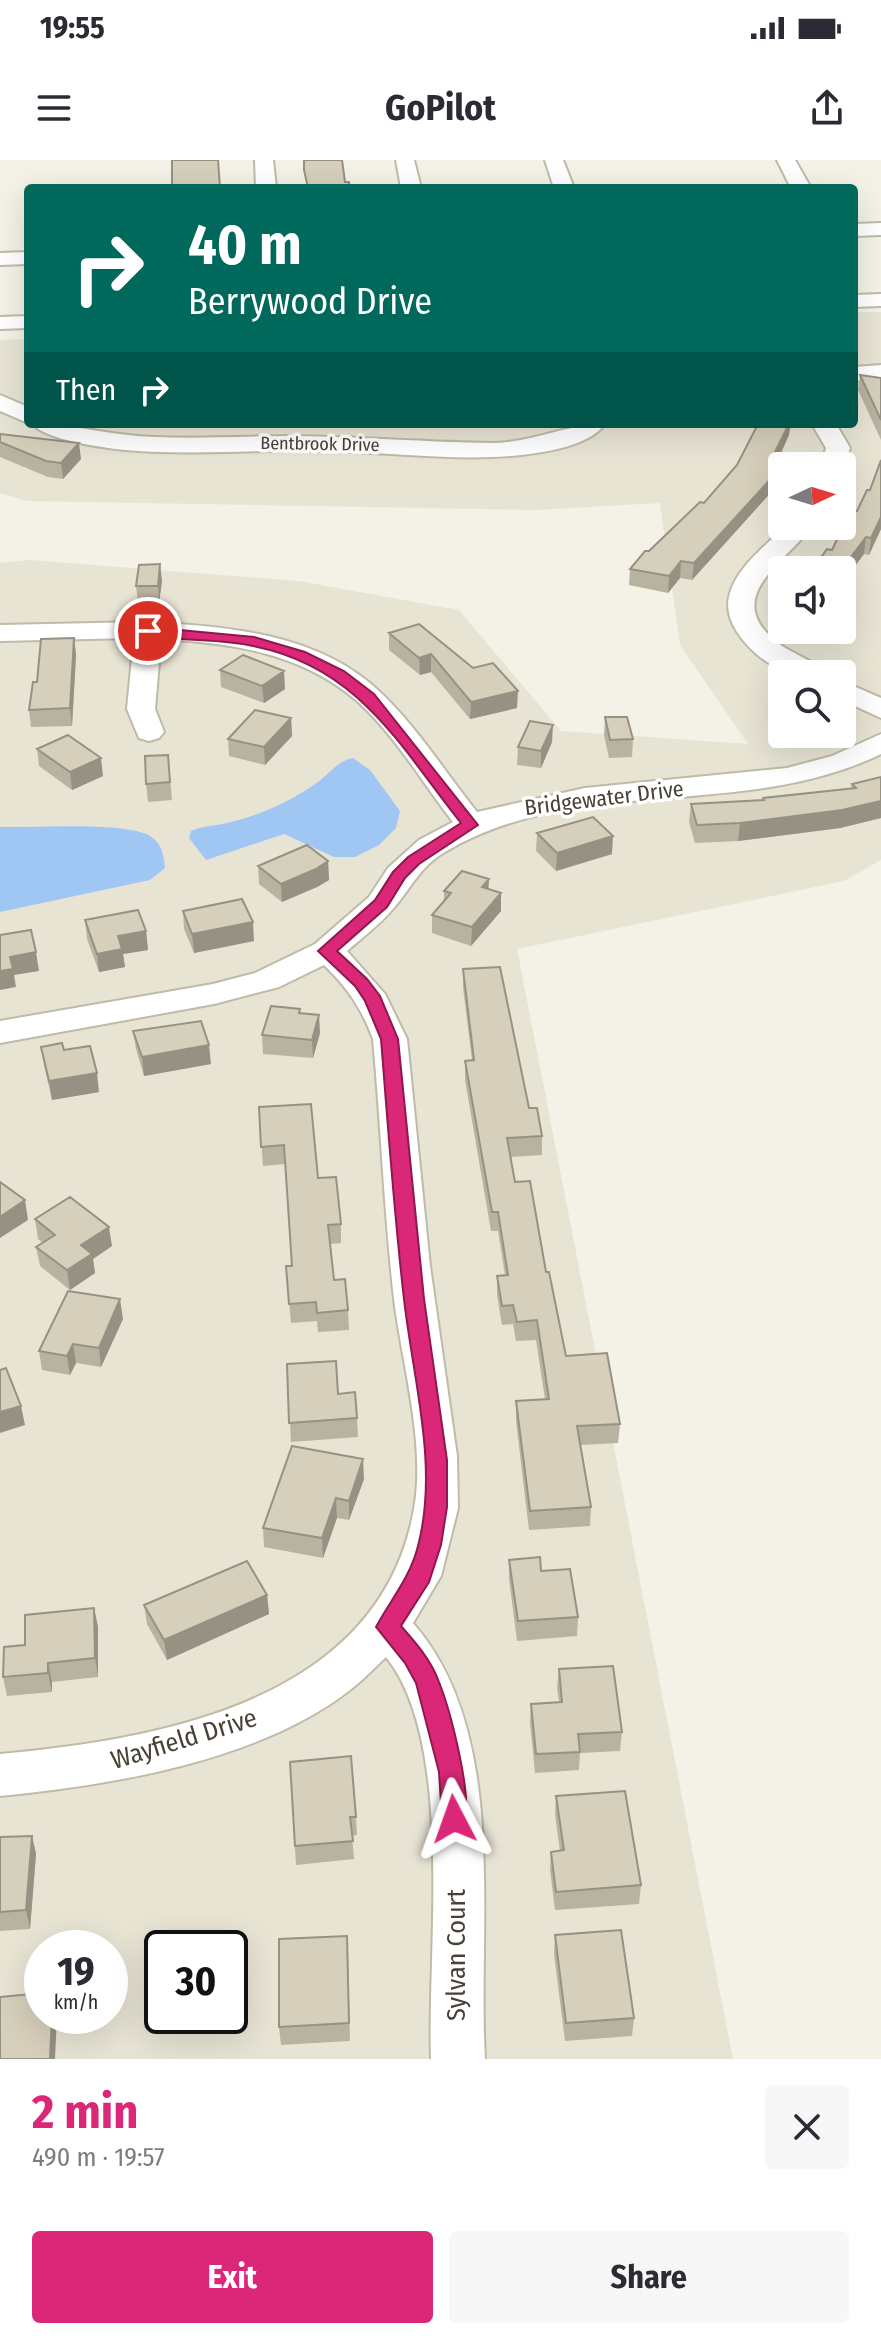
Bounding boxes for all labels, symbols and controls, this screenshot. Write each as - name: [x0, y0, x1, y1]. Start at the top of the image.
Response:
- text: 19:55: [40, 10, 105, 46]
- icon: menu: [32, 86, 76, 130]
- text: GoPilot: [385, 86, 496, 130]
- icon: share: [805, 86, 849, 130]
- text: 40 m: [188, 212, 302, 279]
- icon: right: [56, 216, 160, 320]
- text: Berrywood Drive: [188, 280, 432, 324]
- icon: right: [132, 368, 176, 412]
- text: Then: [56, 372, 116, 408]
- street label: Bentbrook Drive: [260, 432, 380, 456]
- north arrow: [768, 452, 856, 540]
- map controls: [768, 452, 856, 748]
- button: sound: [768, 556, 856, 644]
- pin: [114, 597, 182, 665]
- icon: arrive: [126, 609, 170, 653]
- button: search: [768, 660, 856, 748]
- street label: Bridgewater Drive: [523, 775, 685, 821]
- street label: Wayfield Drive: [107, 1702, 261, 1776]
- position arrow: [412, 1777, 496, 1861]
- street label: Sylvan Court: [441, 1888, 472, 2021]
- speed limit sign: 30: [144, 1930, 248, 2034]
- text: 19: [57, 1948, 95, 1996]
- text: km/h: [54, 1990, 98, 2014]
- text: 2 min: [32, 2083, 138, 2141]
- button: close: [765, 2085, 849, 2169]
- text: 490 m · 19:57: [32, 2142, 164, 2173]
- button: Exit: [32, 2231, 433, 2323]
- button: Share: [449, 2231, 849, 2323]

